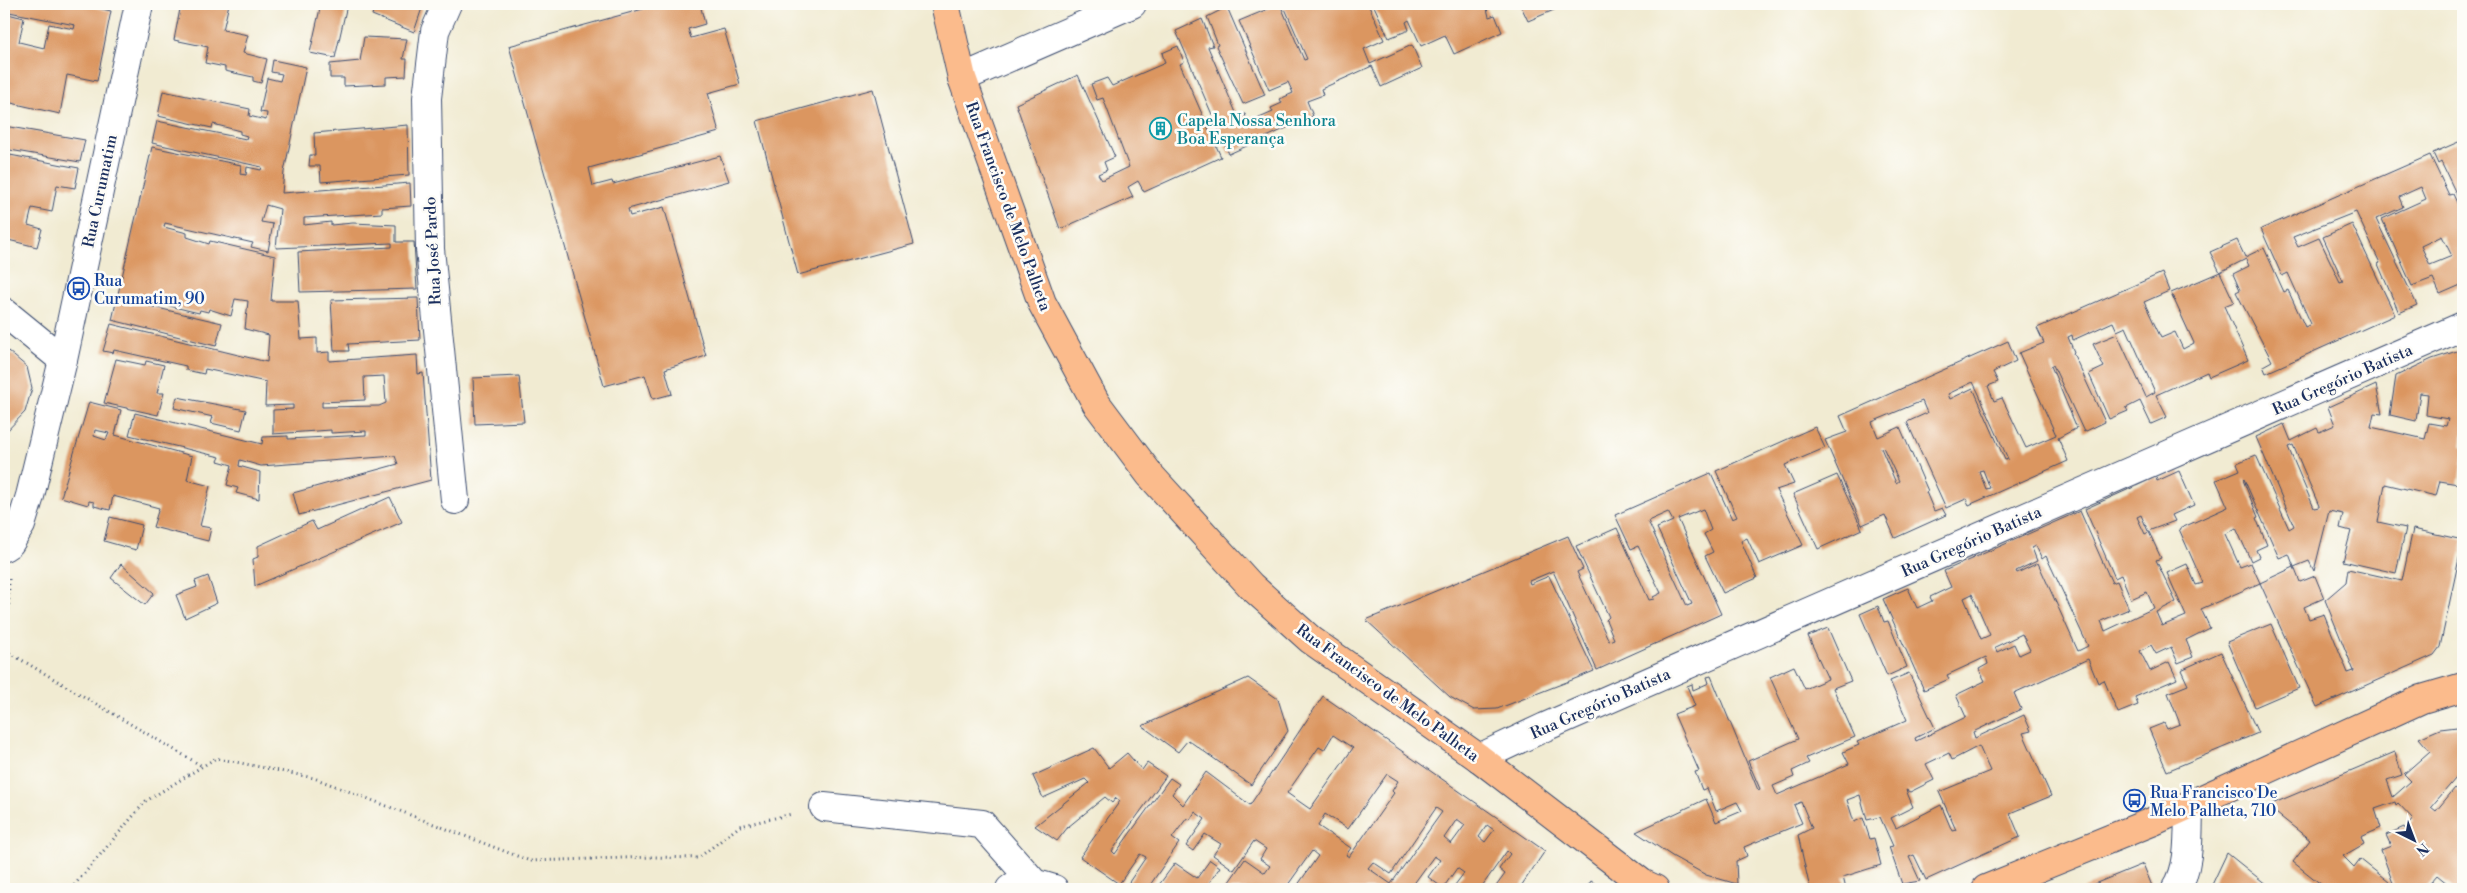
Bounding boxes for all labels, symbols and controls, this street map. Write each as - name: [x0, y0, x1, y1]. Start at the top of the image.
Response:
- street label: Rua Francisco de Melo Palheta: [961, 99, 1056, 315]
- place label: Capela Nossa Senhora Boa Esperança: [1176, 111, 1337, 149]
- building icon: Capela Nossa Senhora Boa Esperança: [1149, 117, 1173, 141]
- street label: Rua Curumatim: [78, 133, 122, 250]
- street label: Rua José Pardo: [420, 196, 446, 306]
- place label: Rua Curumatim, 90: [94, 271, 205, 309]
- bus stop icon: Rua Curumatim, 90: [66, 277, 90, 301]
- street label: Rua Gregório Batista: [2269, 340, 2417, 420]
- street label: Rua Gregório Batista: [1898, 502, 2046, 582]
- street label: Rua Francisco de Melo Palheta: [1292, 620, 1484, 766]
- street label: Rua Gregório Batista: [1527, 664, 1675, 744]
- place label: Rua Francisco De Melo Palheta, 710: [2150, 783, 2278, 821]
- bus stop icon: Rua Francisco De Melo Palheta, 710: [2122, 789, 2146, 813]
- north arrow: [2390, 816, 2440, 866]
- text: N: [2412, 839, 2432, 859]

